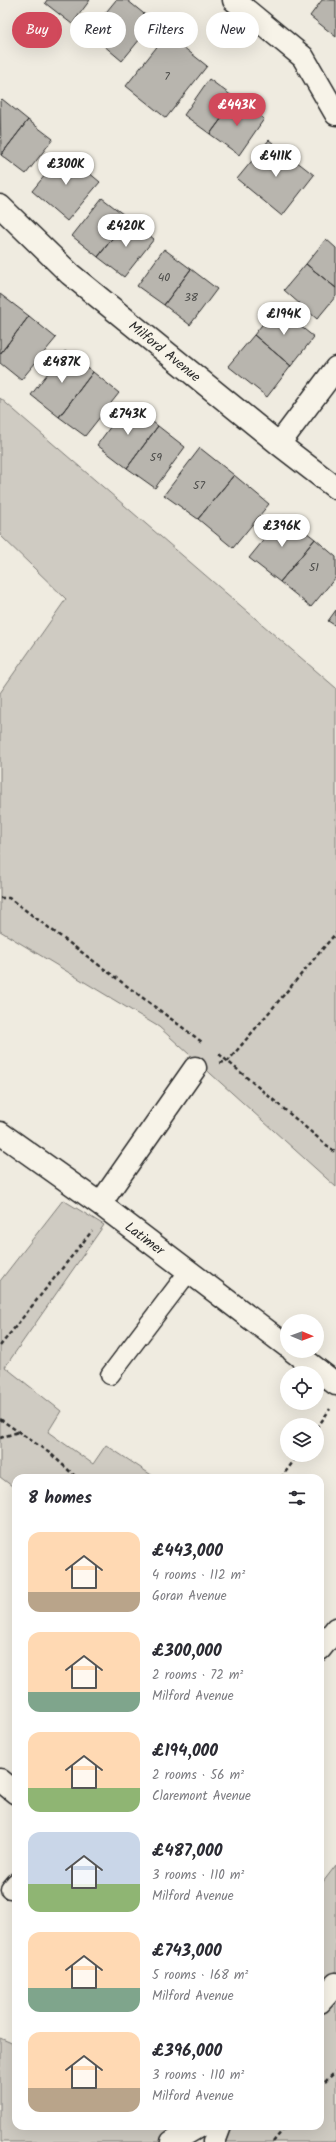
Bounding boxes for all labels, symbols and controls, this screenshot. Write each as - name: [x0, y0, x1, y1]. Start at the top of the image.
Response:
- chip: Buy: [12, 12, 62, 48]
- chip: Rent: [70, 12, 126, 48]
- chip: Filters: [134, 12, 198, 48]
- chip: New: [206, 12, 259, 48]
- house number: 7: [164, 67, 170, 86]
- pin: £443K: [209, 93, 265, 127]
- text: £443K: [218, 95, 256, 116]
- pin: £411K: [248, 144, 304, 178]
- text: £411K: [260, 146, 292, 167]
- pin: £300K: [38, 152, 94, 186]
- text: £300K: [47, 154, 85, 175]
- pin: £420K: [98, 214, 154, 248]
- text: £420K: [107, 216, 145, 237]
- house number: 40: [158, 268, 170, 287]
- house number: 38: [184, 288, 199, 307]
- pin: £194K: [256, 302, 312, 336]
- text: £194K: [267, 304, 301, 325]
- street label: Milford Avenue: [123, 316, 206, 388]
- pin: £487K: [34, 350, 90, 384]
- text: £487K: [43, 352, 81, 373]
- pin: £743K: [100, 402, 156, 436]
- text: £743K: [109, 404, 147, 425]
- house number: 59: [150, 448, 162, 467]
- house number: 57: [193, 476, 205, 495]
- pin: £396K: [254, 514, 310, 548]
- text: £396K: [263, 516, 301, 537]
- house number: 51: [309, 558, 319, 577]
- street label: Latimer: [120, 1216, 170, 1262]
- north arrow: [280, 1314, 324, 1358]
- map controls: [280, 1314, 324, 1462]
- button: locate: [280, 1366, 324, 1410]
- button: layers: [280, 1418, 324, 1462]
- text: 8 homes: [28, 1485, 92, 1512]
- icon: filters: [286, 1487, 308, 1509]
- text: £443,000: [152, 1538, 223, 1565]
- icon: home: [60, 1548, 108, 1596]
- text: 4 rooms · 112 m²: [152, 1565, 245, 1586]
- text: Goran Avenue: [152, 1586, 227, 1607]
- text: £300,000: [152, 1638, 222, 1665]
- icon: home: [60, 1648, 108, 1696]
- text: 2 rooms · 72 m²: [152, 1665, 243, 1686]
- text: Milford Avenue: [152, 1686, 234, 1707]
- text: £194,000: [152, 1738, 218, 1765]
- icon: home: [60, 1748, 108, 1796]
- text: 2 rooms · 56 m²: [152, 1765, 244, 1786]
- text: Claremont Avenue: [152, 1786, 251, 1807]
- text: £487,000: [152, 1838, 222, 1865]
- icon: home: [60, 1848, 108, 1896]
- text: 3 rooms · 110 m²: [152, 1865, 244, 1886]
- text: Milford Avenue: [152, 1886, 234, 1907]
- text: £743,000: [152, 1938, 222, 1965]
- icon: home: [60, 1948, 108, 1996]
- text: 5 rooms · 168 m²: [152, 1965, 248, 1986]
- text: Milford Avenue: [152, 1986, 234, 2007]
- text: £396,000: [152, 2038, 222, 2065]
- icon: home: [60, 2048, 108, 2096]
- text: 3 rooms · 110 m²: [152, 2065, 244, 2086]
- text: Milford Avenue: [152, 2086, 234, 2107]

